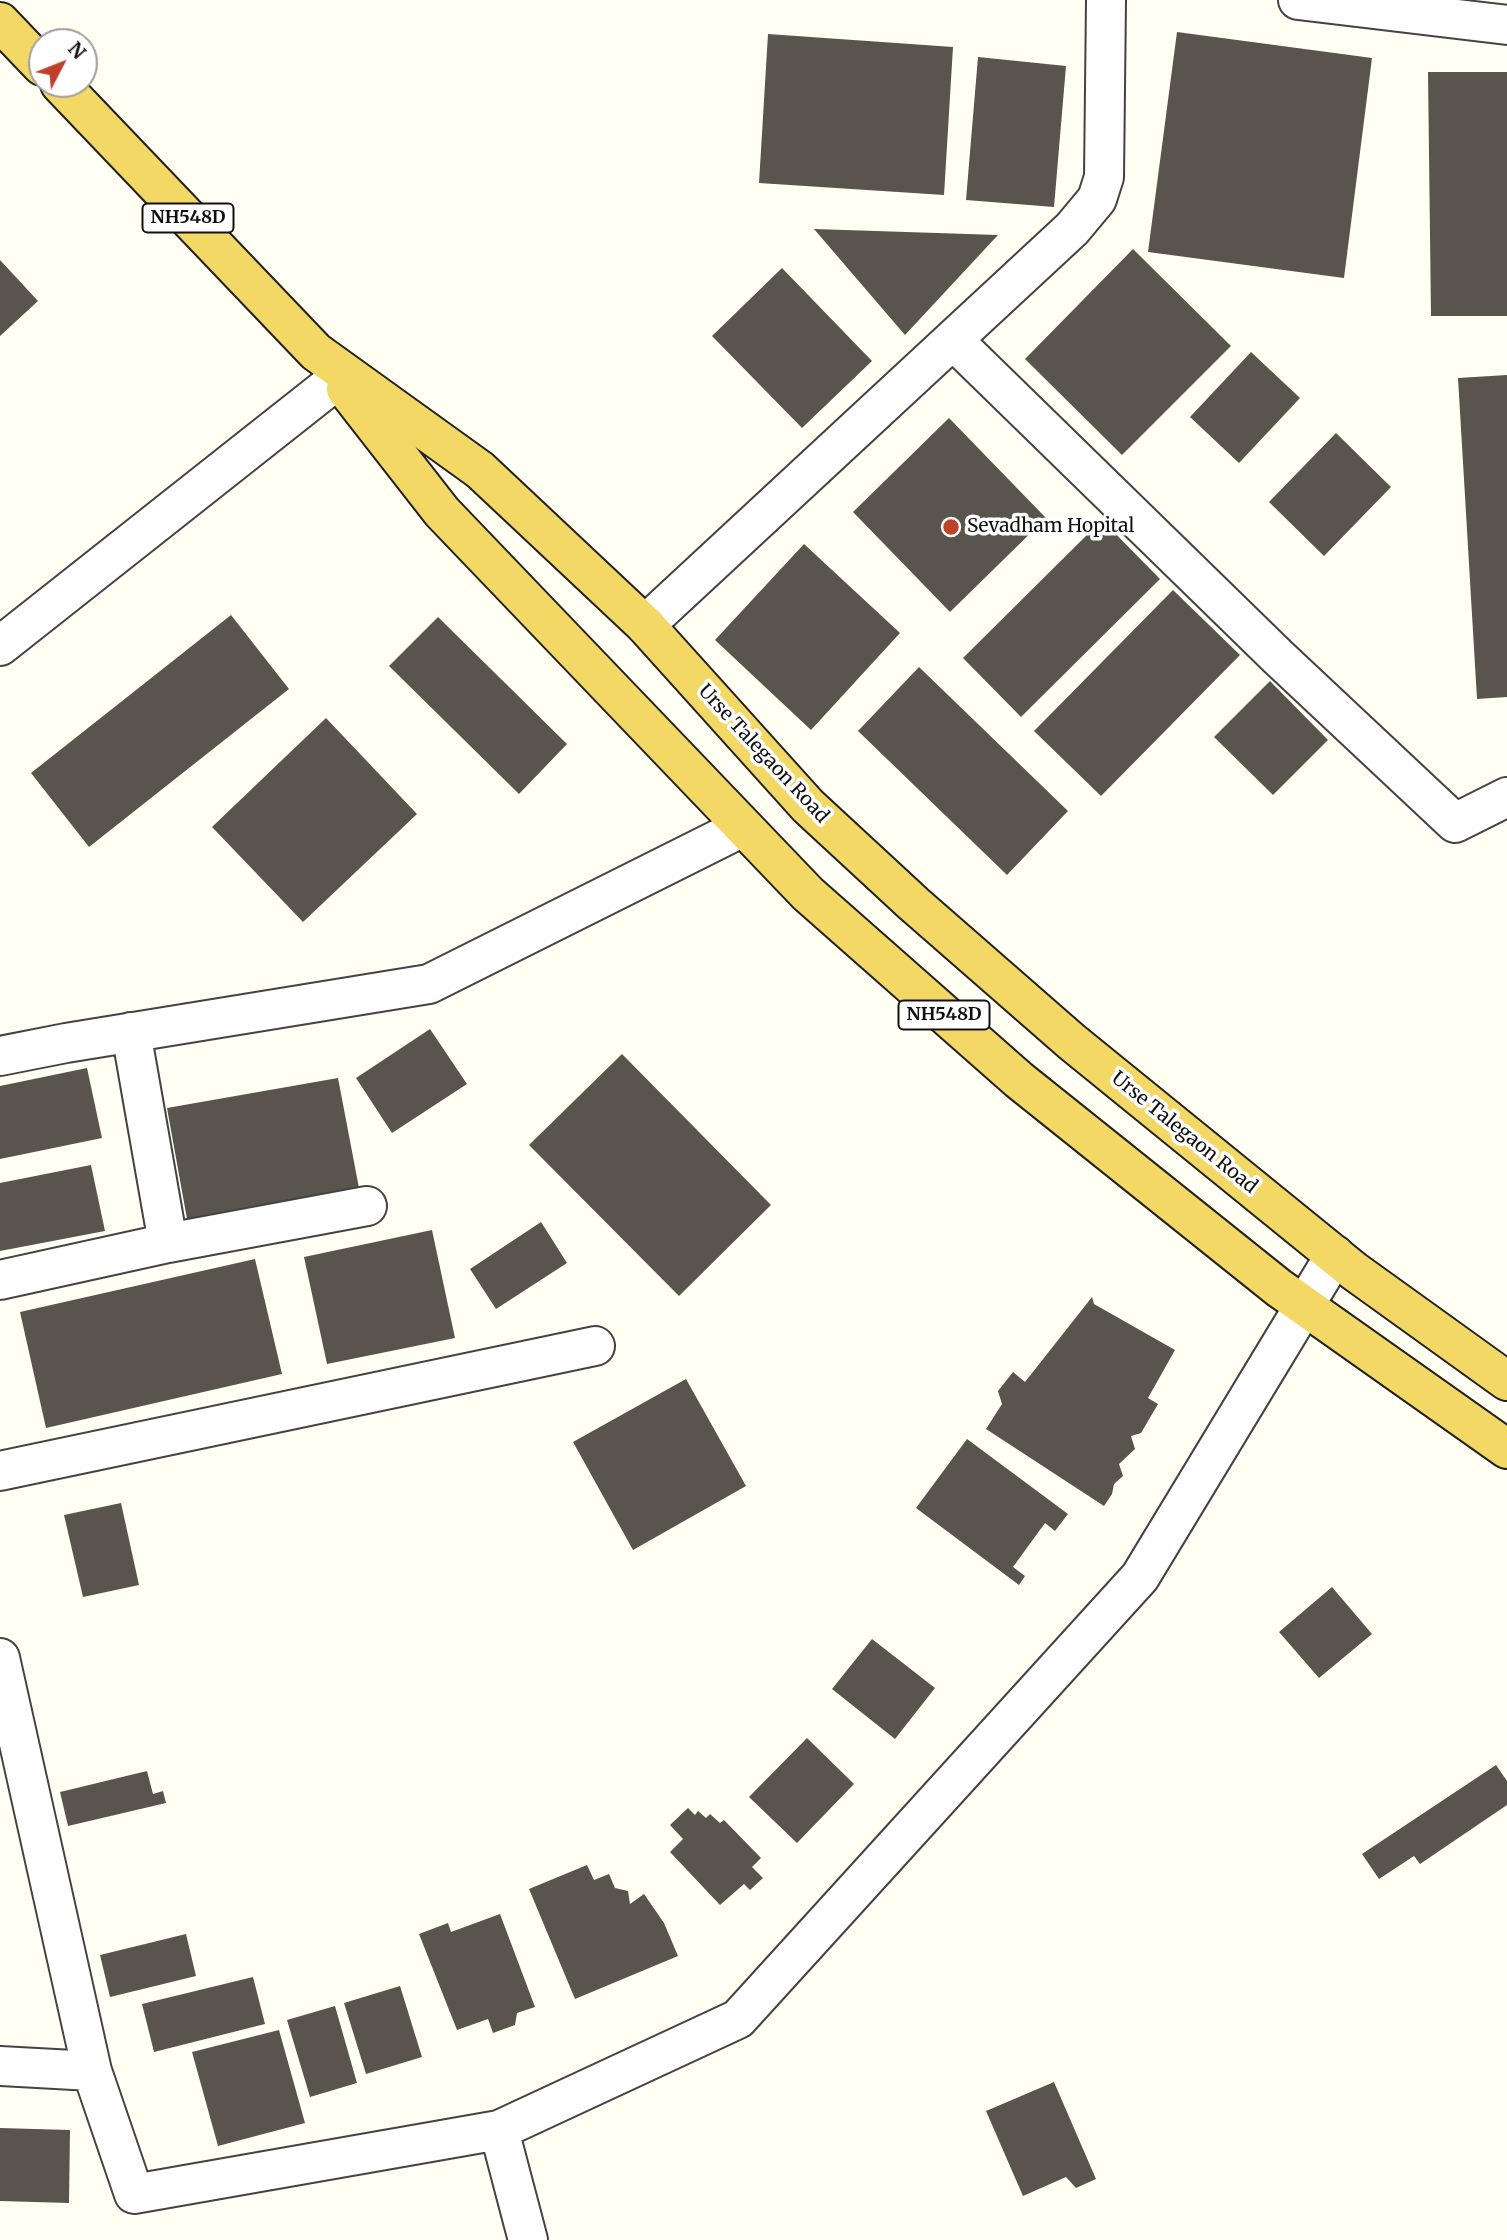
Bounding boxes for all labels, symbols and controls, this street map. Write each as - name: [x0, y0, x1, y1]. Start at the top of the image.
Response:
- north arrow: [28, 28, 98, 98]
- text: N: [63, 37, 91, 64]
- road number: NH548D: [142, 204, 234, 232]
- place label: Sevadham Hopital: [967, 516, 1134, 538]
- marker: Sevadham Hopital: [941, 517, 961, 537]
- street label: Urse Talegaon Road: [693, 680, 833, 828]
- road number: NH548D: [898, 1000, 990, 1030]
- street label: Urse Talegaon Road: [1107, 1067, 1261, 1199]

